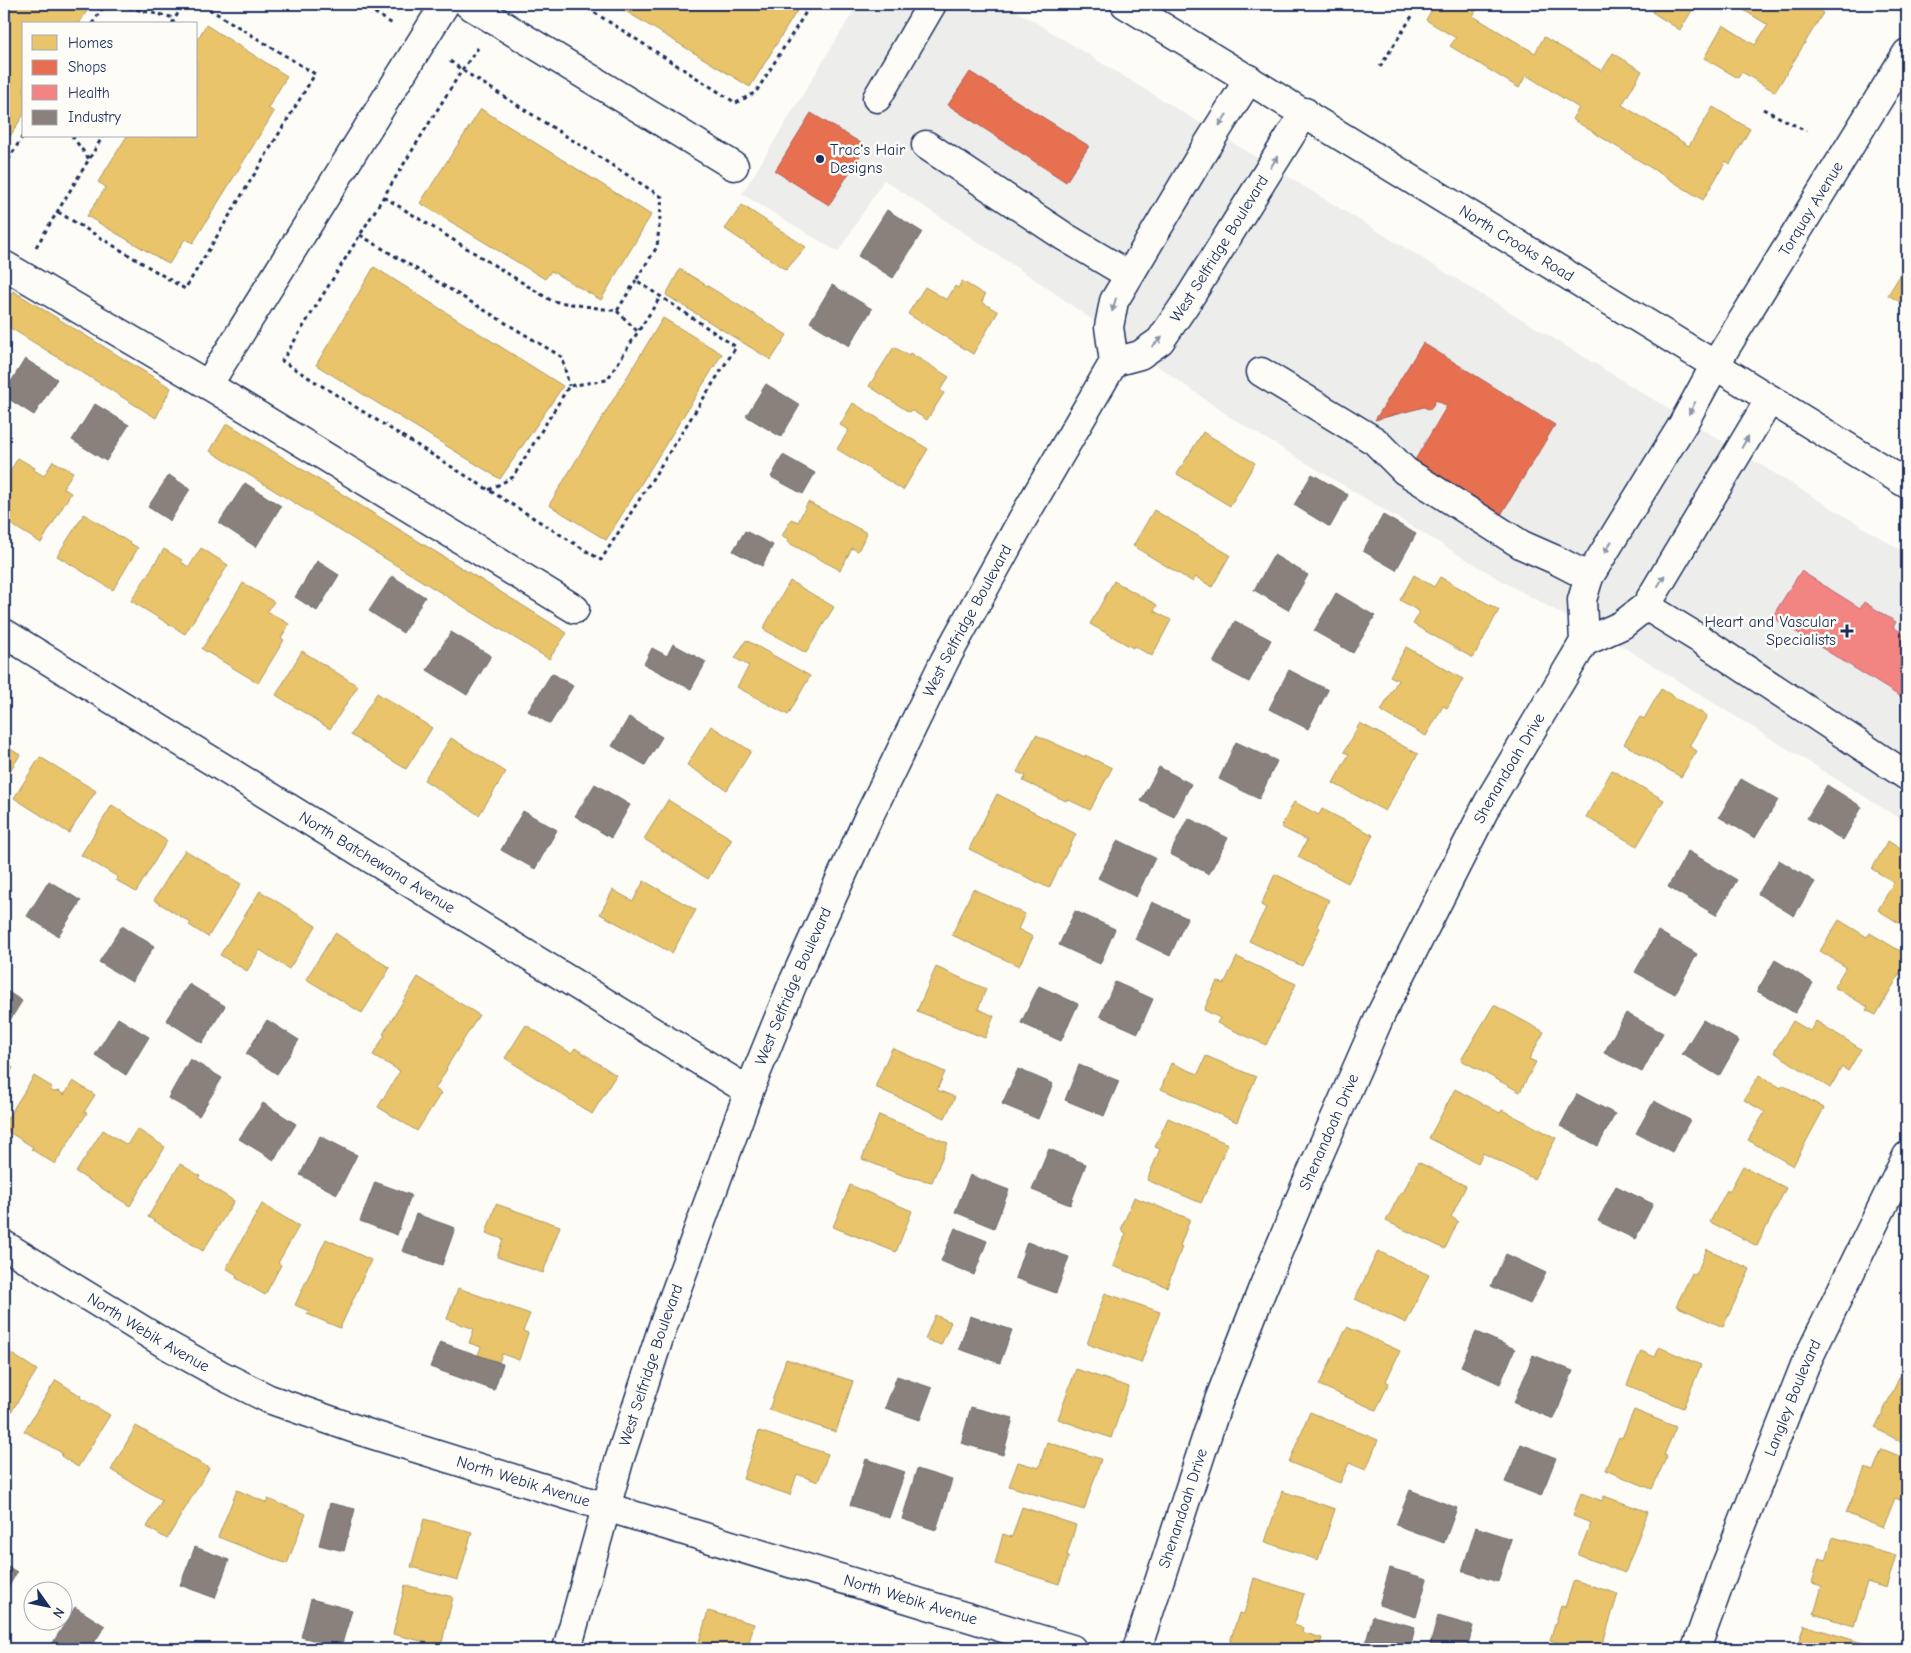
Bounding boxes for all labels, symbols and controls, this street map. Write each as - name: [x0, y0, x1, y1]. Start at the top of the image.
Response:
- legend: [22, 22, 198, 138]
- text: Homes: [68, 34, 113, 52]
- text: Shops: [68, 58, 106, 76]
- text: Health: [68, 84, 110, 102]
- text: Industry: [68, 108, 121, 126]
- one-way arrow: [1218, 114, 1228, 127]
- place label: Trac's Hair Designs: [830, 141, 906, 177]
- marker: Trac's Hair Designs: [814, 153, 826, 165]
- one-way arrow: [1269, 155, 1278, 168]
- street label: Torquay Avenue: [1775, 158, 1847, 259]
- street label: West Selfridge Boulevard: [1167, 172, 1272, 326]
- street label: North Crooks Road: [1456, 202, 1577, 285]
- one-way arrow: [1110, 298, 1118, 313]
- one-way arrow: [1151, 336, 1163, 348]
- one-way arrow: [1688, 400, 1696, 415]
- one-way arrow: [1740, 435, 1749, 448]
- one-way arrow: [1603, 540, 1612, 553]
- street label: West Selfridge Boulevard: [919, 542, 1016, 700]
- one-way arrow: [1656, 574, 1665, 587]
- place label: Heart and Vascular Specialists: [1704, 613, 1837, 649]
- marker: Heart and Vascular Specialists: [1840, 624, 1854, 638]
- street label: Shenandoah Drive: [1470, 710, 1549, 827]
- street label: North Batchewana Avenue: [296, 808, 458, 917]
- street label: West Selfridge Boulevard: [752, 905, 835, 1068]
- street label: Shenandoah Drive: [1296, 1071, 1362, 1193]
- street label: West Selfridge Boulevard: [615, 1282, 687, 1449]
- street label: North Webik Avenue: [84, 1289, 213, 1376]
- street label: Langley Boulevard: [1761, 1337, 1825, 1459]
- street label: Shenandoah Drive: [1155, 1446, 1211, 1571]
- street label: North Webik Avenue: [454, 1452, 592, 1511]
- street label: North Webik Avenue: [842, 1571, 980, 1629]
- north arrow: [22, 1580, 72, 1630]
- text: N: [49, 1604, 68, 1621]

